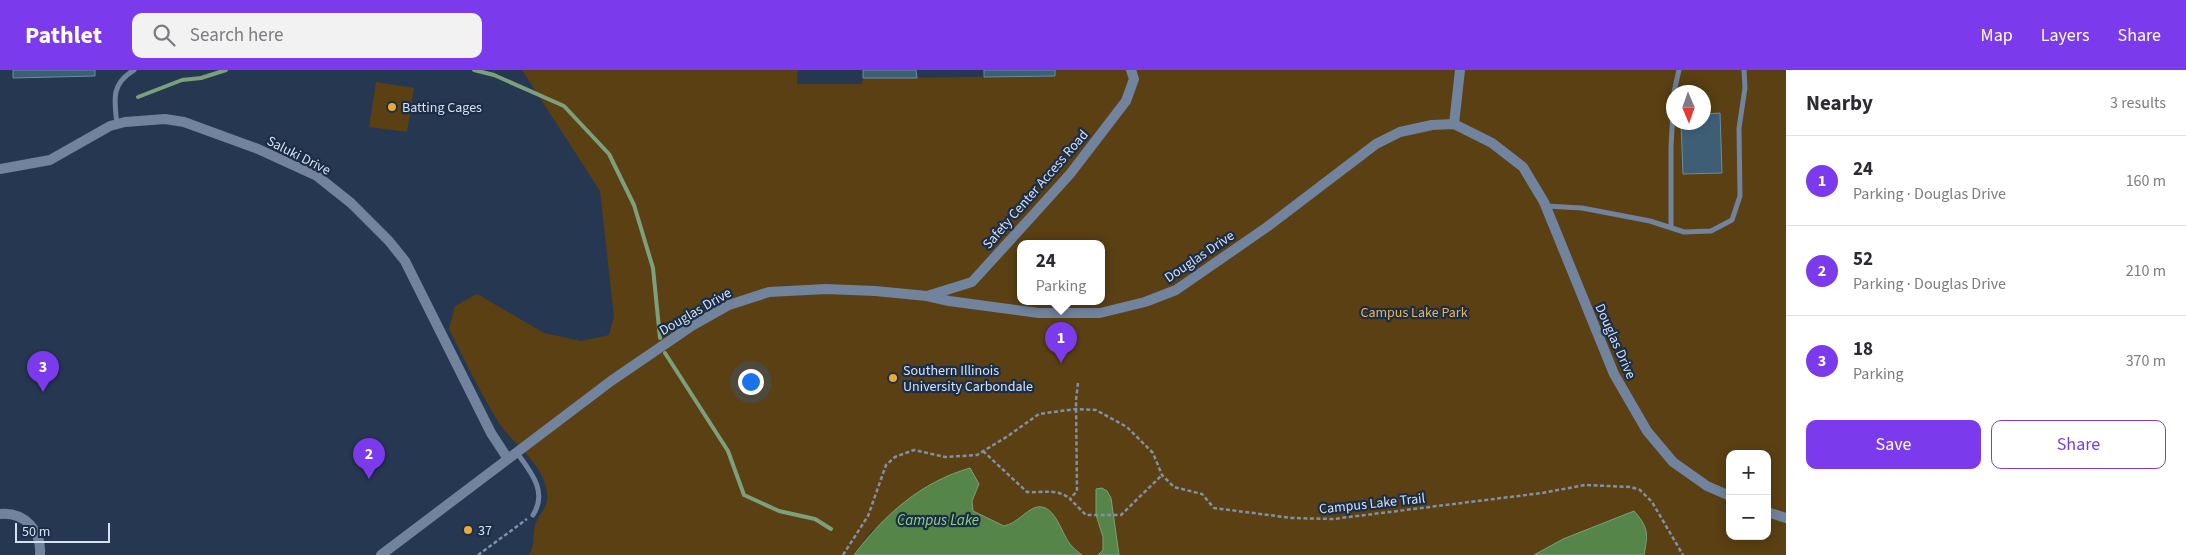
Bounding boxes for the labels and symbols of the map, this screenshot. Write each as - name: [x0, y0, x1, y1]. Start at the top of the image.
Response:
- north arrow: [1666, 85, 1711, 130]
- place label: Batting Cages: [402, 98, 482, 118]
- marker: Batting Cages: [386, 101, 398, 113]
- street label: Safety Center Access Road: [978, 126, 1093, 254]
- street label: Saluki Drive: [263, 131, 334, 181]
- street label: Douglas Drive: [1161, 226, 1239, 288]
- street label: Douglas Drive: [656, 283, 735, 341]
- street label: Douglas Drive: [1590, 301, 1641, 382]
- park label: Campus Lake Park: [1360, 303, 1468, 323]
- pin: 1: [1045, 322, 1077, 363]
- pin: 3: [27, 351, 59, 392]
- place label: Southern Illinois University Carbondale: [903, 361, 1033, 397]
- your location: [738, 369, 764, 395]
- marker: Southern Illinois University Carbondale: [887, 372, 899, 384]
- pin: 2: [353, 438, 385, 479]
- street label: Campus Lake Trail: [1318, 488, 1426, 520]
- water label: Campus Lake: [897, 510, 979, 531]
- scale bar: [15, 520, 110, 543]
- place label: 37: [478, 521, 492, 541]
- marker: 37: [462, 524, 474, 536]

